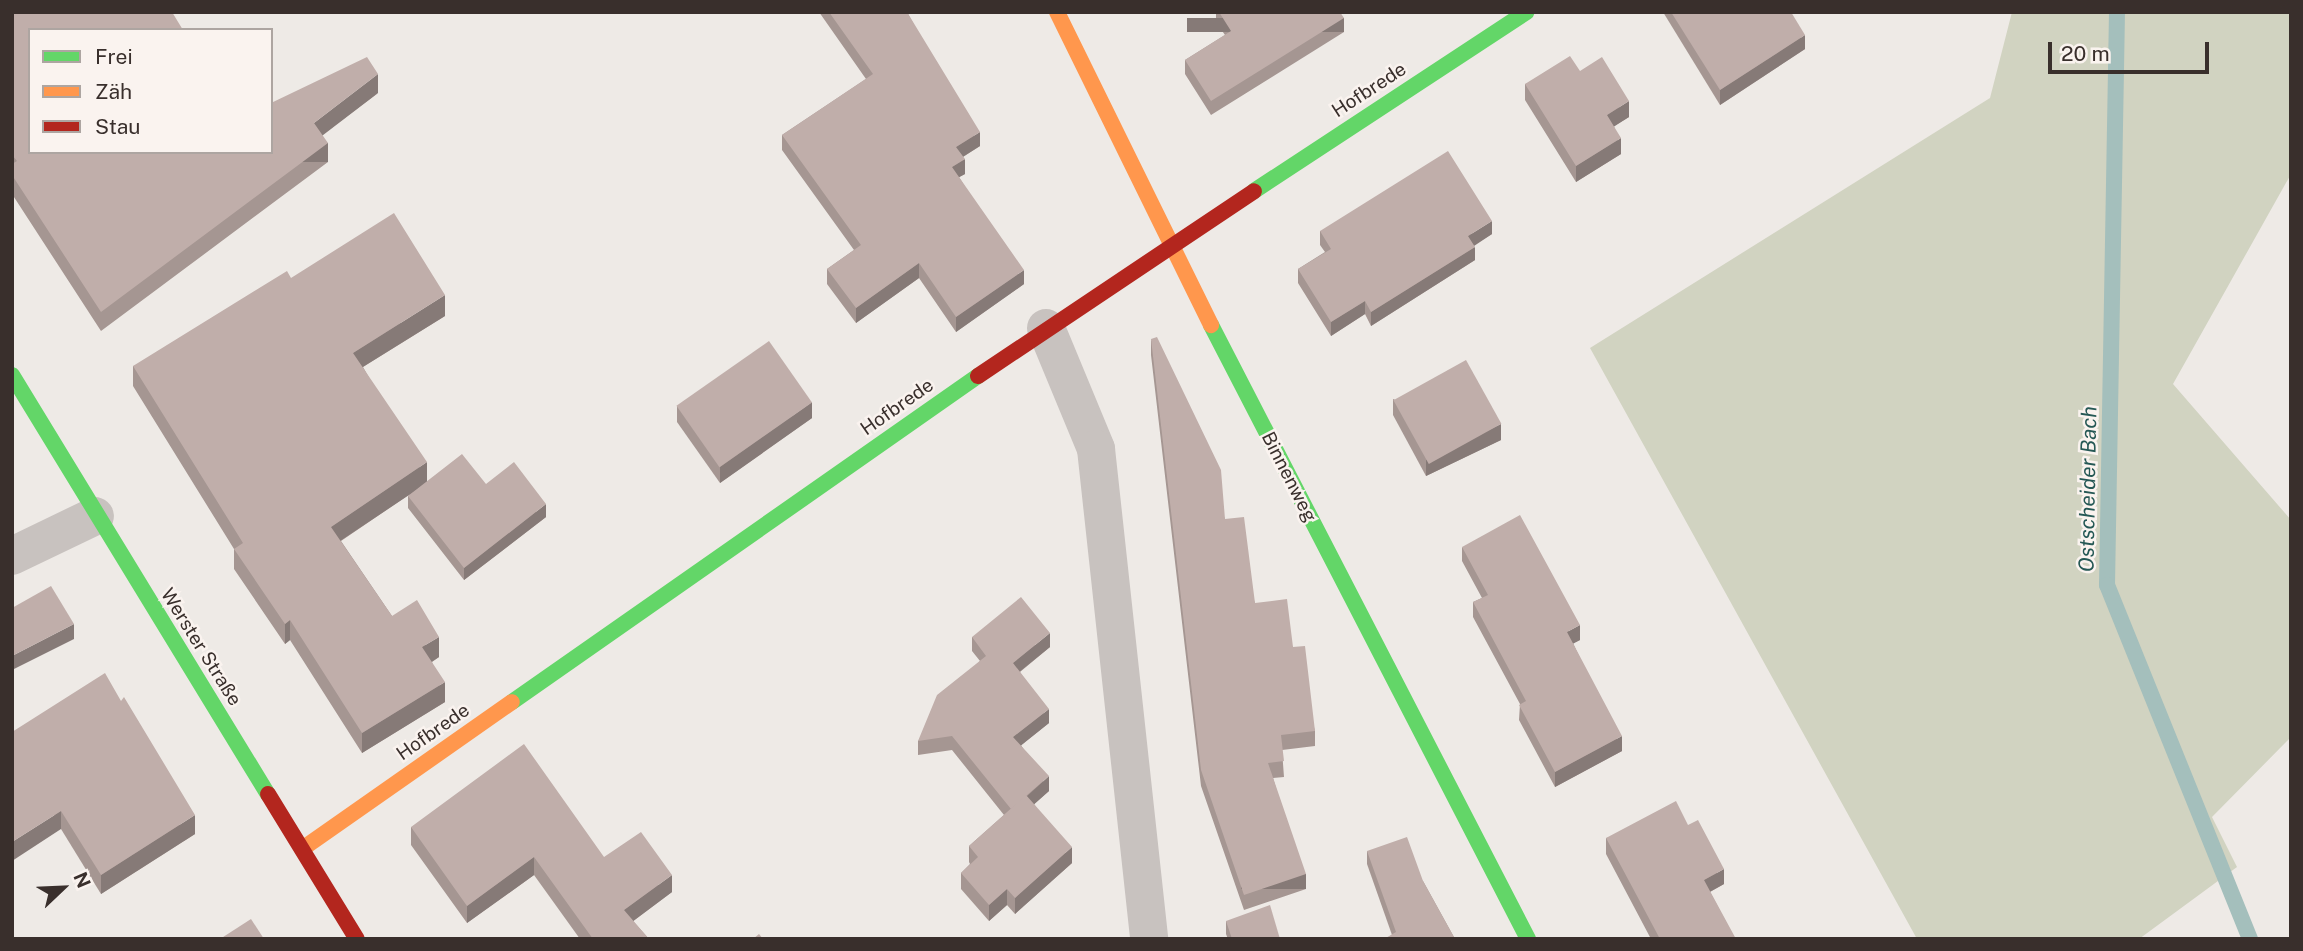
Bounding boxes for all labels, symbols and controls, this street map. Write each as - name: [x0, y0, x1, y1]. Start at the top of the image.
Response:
- legend: [28, 28, 273, 154]
- scale bar: [2051, 28, 2212, 72]
- text: 20 m: [2061, 41, 2110, 66]
- text: Frei: [95, 44, 133, 69]
- street label: Hofbrede: [1328, 58, 1410, 122]
- text: Zäh: [95, 79, 132, 104]
- text: Stau: [95, 114, 141, 139]
- street label: Hofbrede: [856, 374, 938, 440]
- water label: Ostscheider Bach: [2074, 406, 2102, 572]
- street label: Binnenweg: [1257, 428, 1321, 526]
- street label: Werster Straße: [156, 584, 246, 710]
- street label: Hofbrede: [392, 699, 474, 765]
- north arrow: [28, 853, 98, 923]
- text: N: [69, 869, 95, 891]

